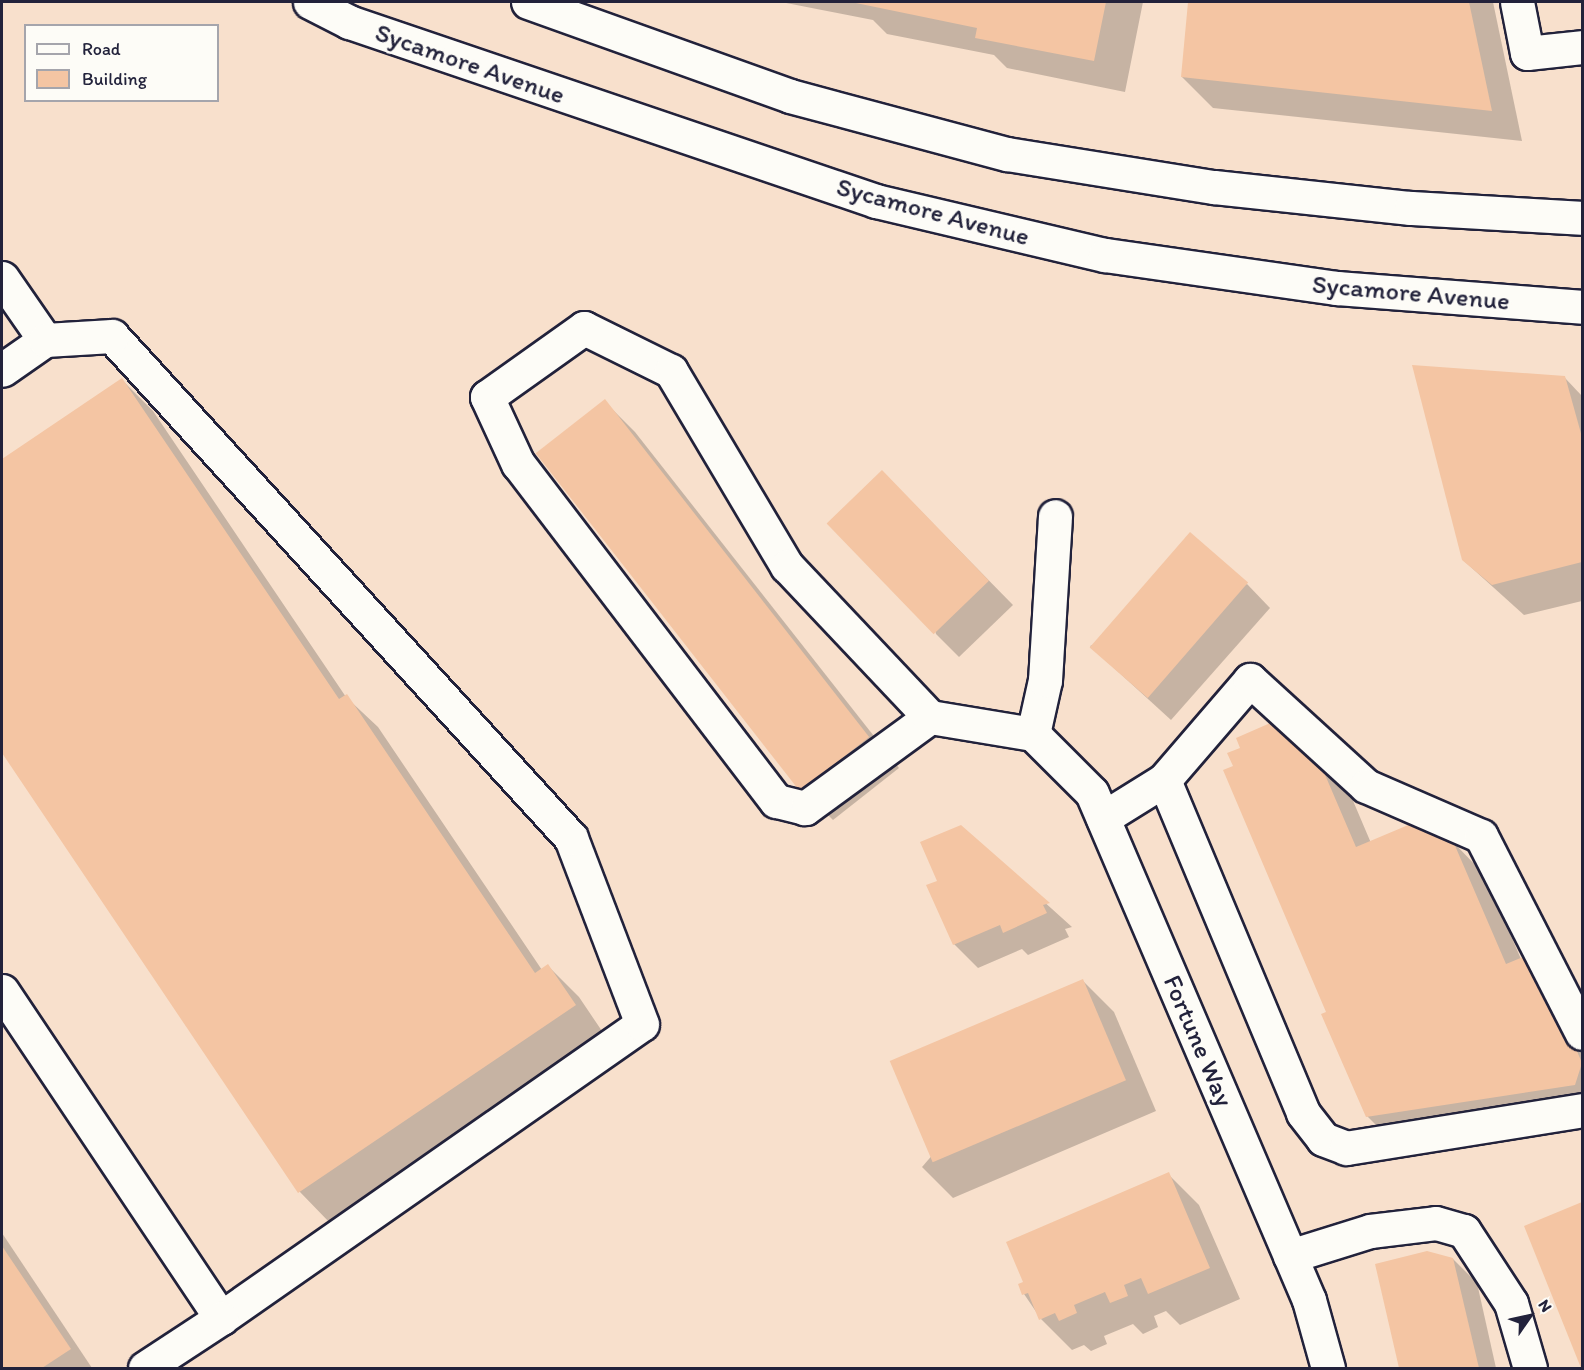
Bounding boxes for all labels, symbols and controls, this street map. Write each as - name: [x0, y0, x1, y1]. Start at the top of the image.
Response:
- street label: Sycamore Avenue: [372, 17, 568, 111]
- legend: [24, 24, 219, 102]
- text: Road: [82, 38, 121, 60]
- text: Building: [82, 68, 147, 90]
- street label: Sycamore Avenue: [834, 171, 1032, 253]
- street label: Sycamore Avenue: [1311, 269, 1511, 317]
- street label: Fortune Way: [1156, 970, 1240, 1112]
- north arrow: [1500, 1286, 1560, 1346]
- text: N: [1534, 1296, 1556, 1315]

